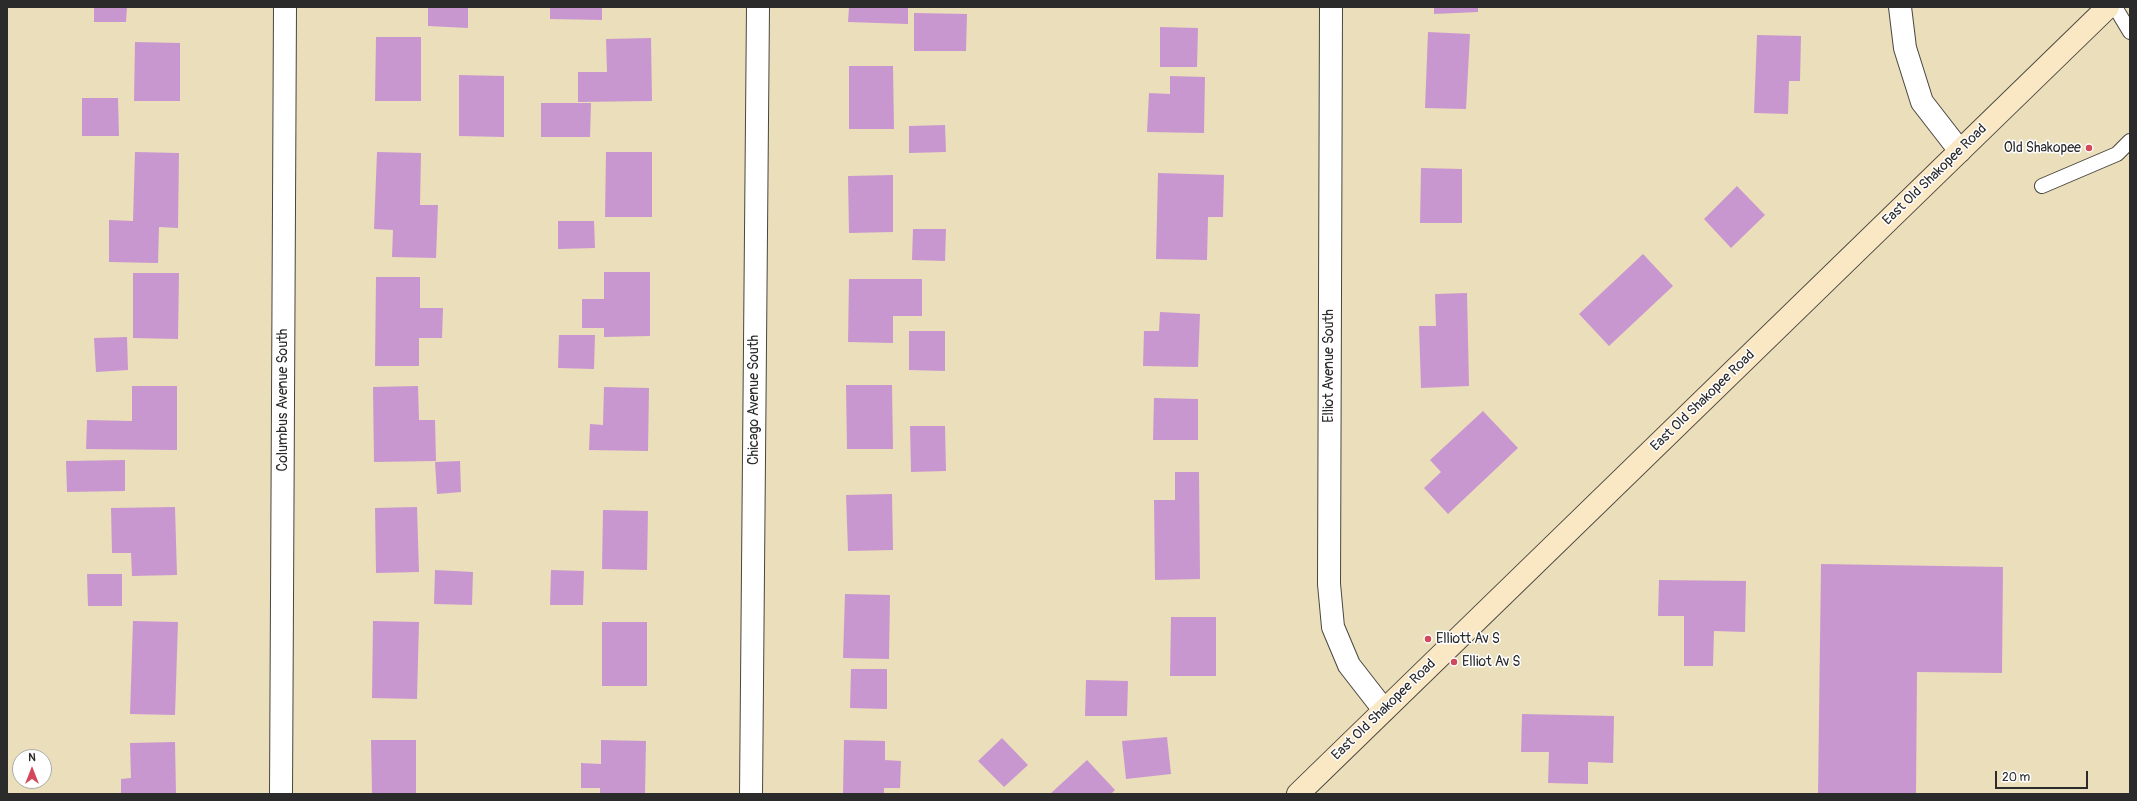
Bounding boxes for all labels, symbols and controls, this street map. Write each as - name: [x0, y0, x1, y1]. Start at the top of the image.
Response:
- street label: East Old Shakopee Road: [1880, 121, 1990, 229]
- place label: Old Shakopee: [2004, 140, 2081, 156]
- marker: Old Shakopee: [2084, 143, 2094, 153]
- street label: Elliot Avenue South: [1321, 309, 1337, 423]
- street label: Columbus Avenue South: [275, 329, 291, 471]
- street label: Chicago Avenue South: [746, 335, 762, 465]
- street label: East Old Shakopee Road: [1648, 347, 1758, 455]
- place label: Elliott Av S: [1436, 631, 1500, 647]
- marker: Elliott Av S: [1423, 634, 1433, 644]
- place label: Elliot Av S: [1462, 654, 1520, 670]
- street label: East Old Shakopee Road: [1329, 656, 1439, 764]
- marker: Elliot Av S: [1449, 657, 1459, 667]
- north arrow: [12, 749, 52, 789]
- text: N: [28, 751, 36, 764]
- scale bar: [1997, 763, 2090, 789]
- text: 20 m: [2002, 770, 2030, 785]

